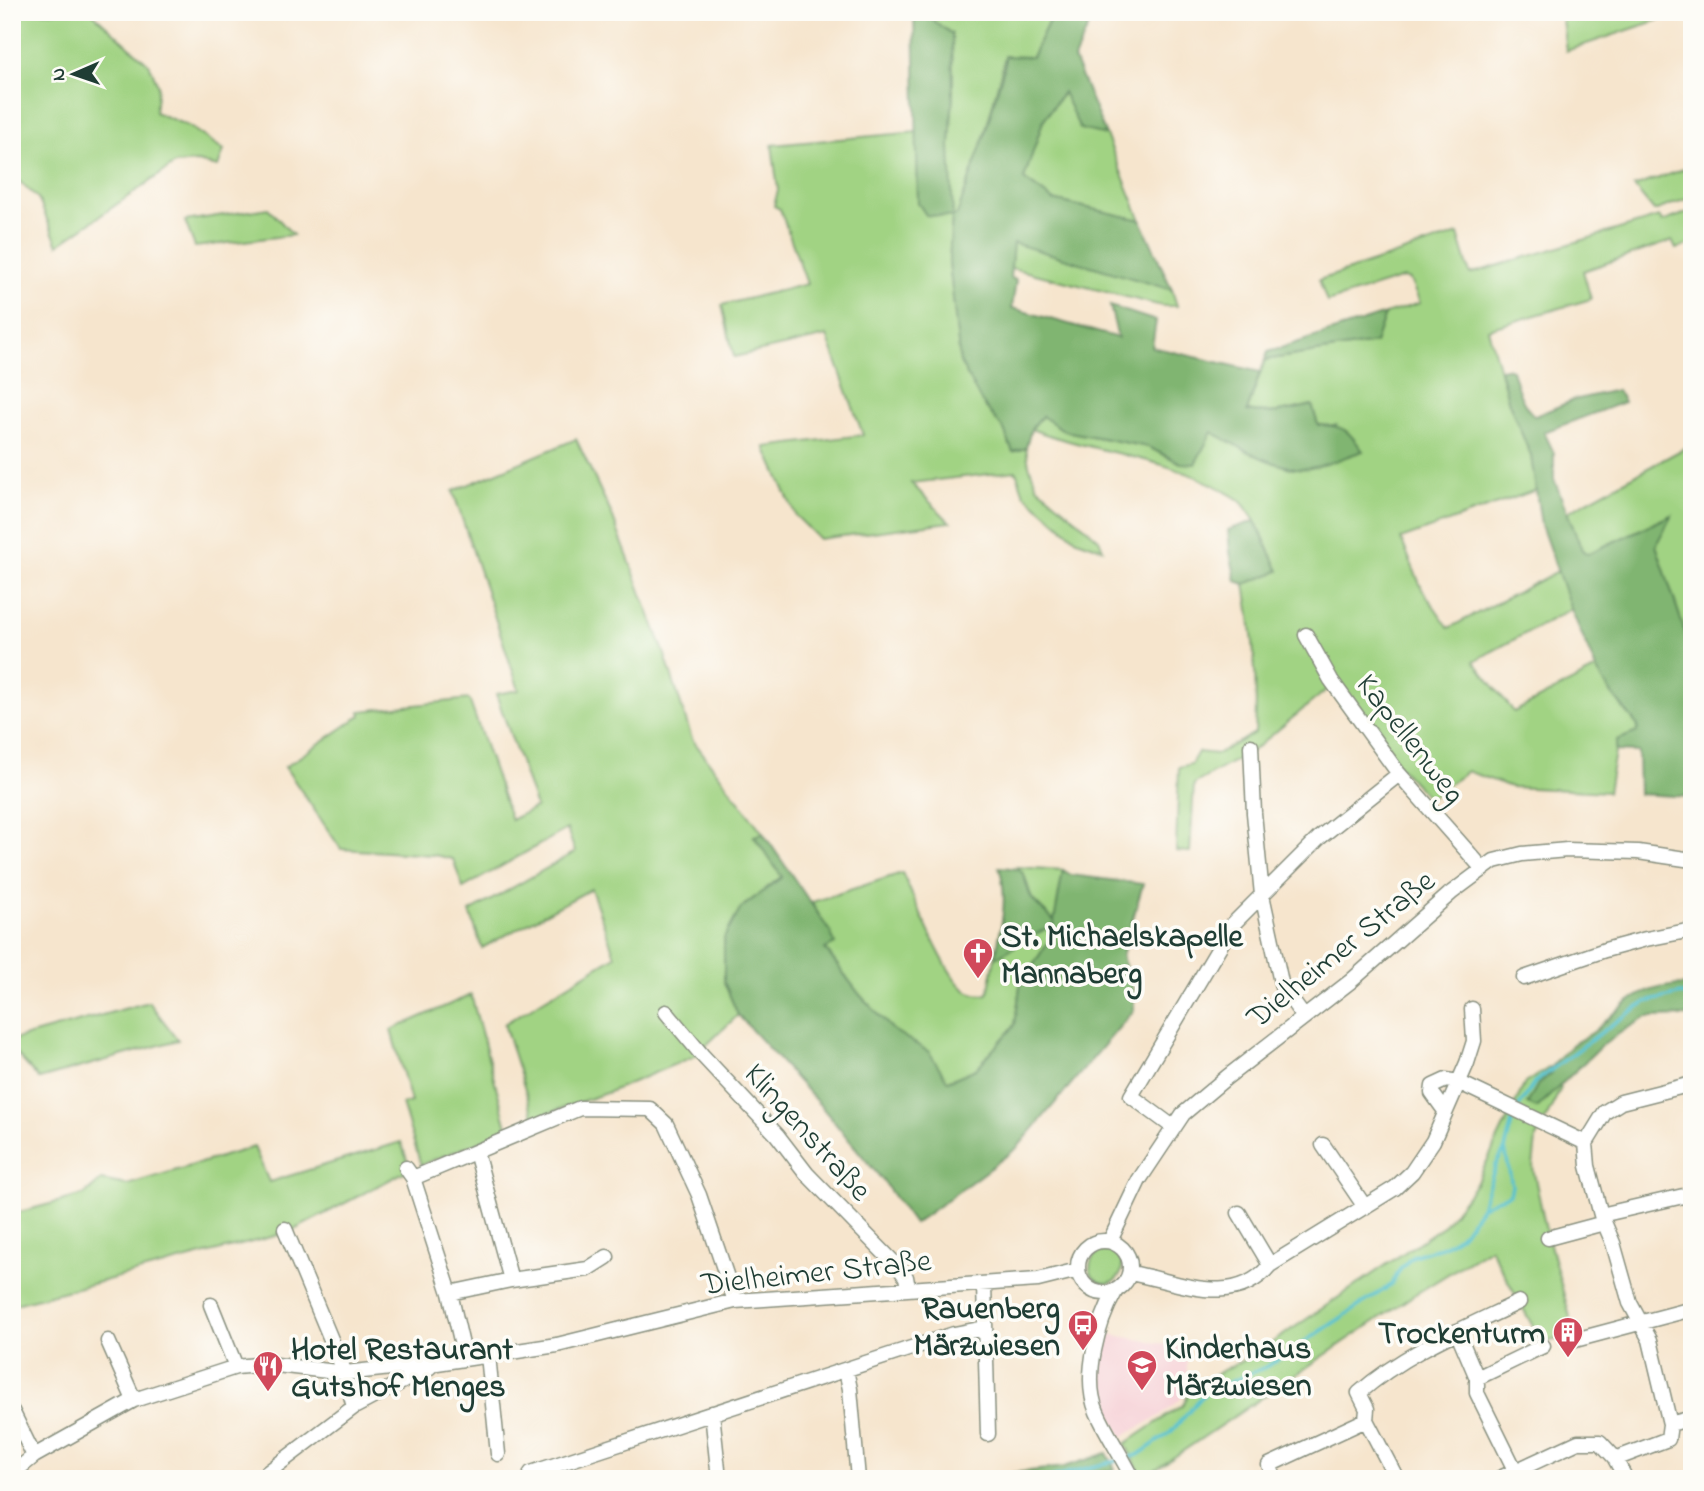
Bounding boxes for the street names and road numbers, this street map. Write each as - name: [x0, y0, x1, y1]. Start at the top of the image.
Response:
- street label: Kapellenweg: [1343, 665, 1476, 816]
- street label: Dielheimer Straße: [1237, 859, 1447, 1042]
- street label: Klingenstraße: [731, 1054, 882, 1214]
- street label: Dielheimer Straße: [698, 1239, 934, 1310]

